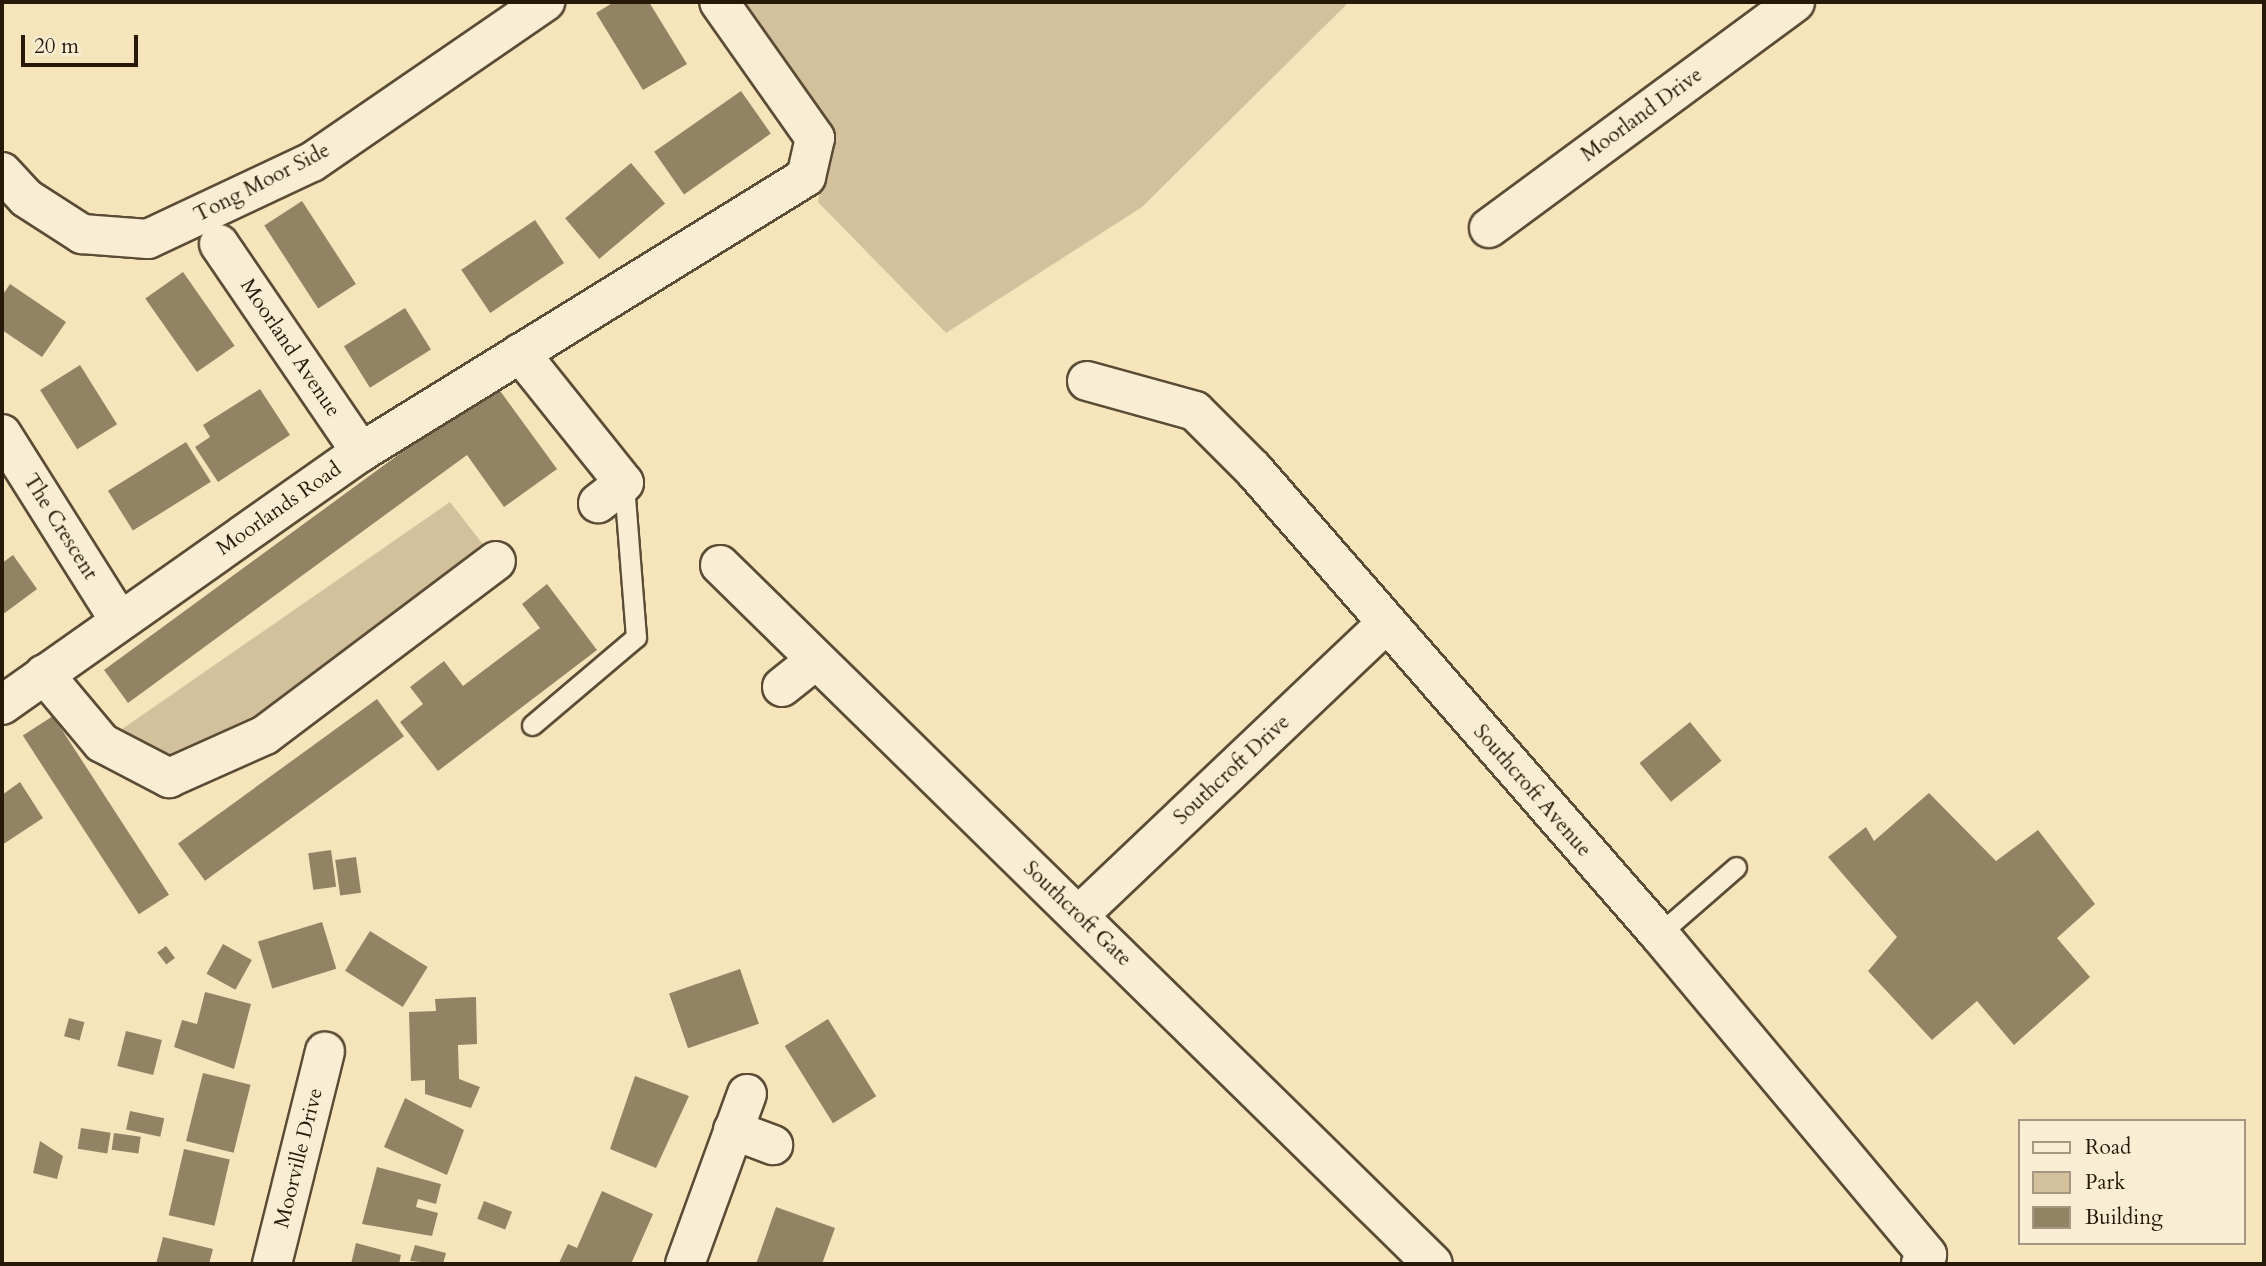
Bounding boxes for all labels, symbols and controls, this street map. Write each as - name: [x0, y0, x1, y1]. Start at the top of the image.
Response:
- scale bar: [24, 21, 142, 65]
- text: 20 m: [34, 32, 79, 61]
- street label: Moorland Drive: [1576, 62, 1708, 168]
- street label: Tong Moor Side: [190, 138, 334, 228]
- street label: Moorland Avenue: [234, 274, 346, 422]
- street label: Moorlands Road: [212, 457, 346, 561]
- street label: The Crescent: [18, 469, 102, 585]
- street label: Southcroft Drive: [1169, 710, 1295, 830]
- street label: Southcroft Avenue: [1468, 720, 1596, 862]
- street label: Southcroft Gate: [1018, 856, 1136, 972]
- street label: Moorville Drive: [269, 1085, 329, 1231]
- legend: [2018, 1119, 2245, 1245]
- text: Road: [2085, 1133, 2131, 1162]
- text: Park: [2085, 1168, 2125, 1197]
- text: Building: [2085, 1203, 2163, 1232]

